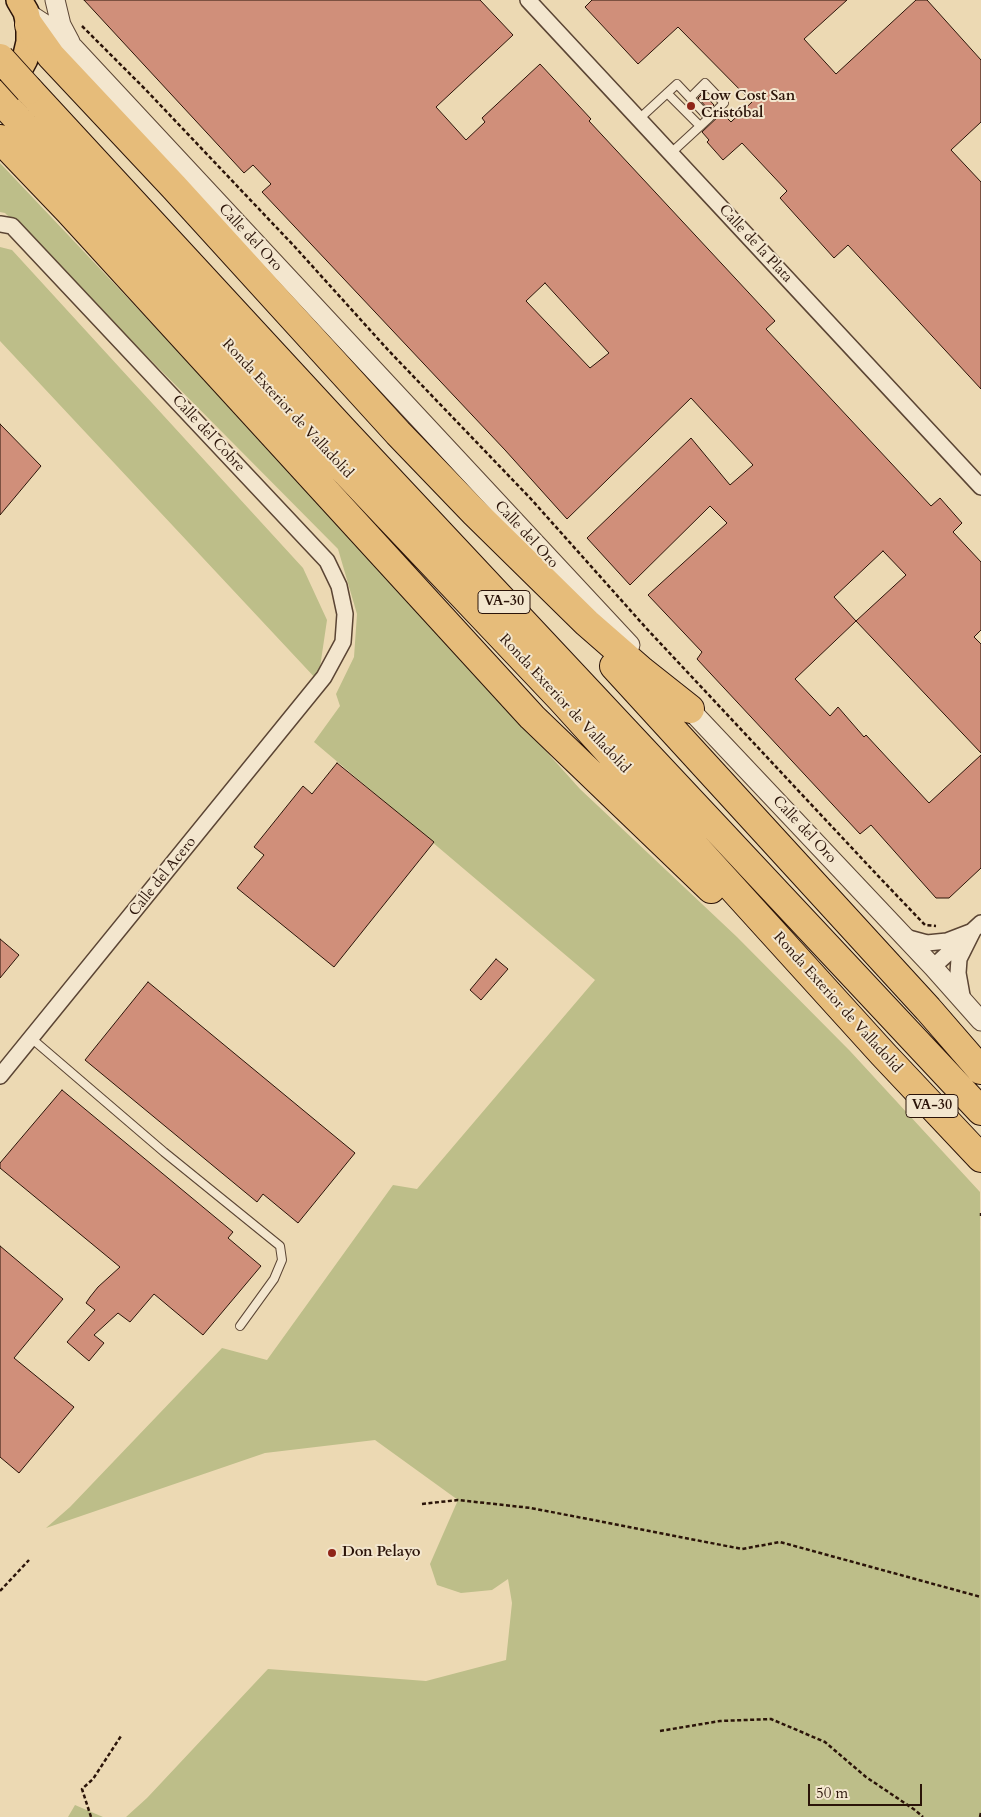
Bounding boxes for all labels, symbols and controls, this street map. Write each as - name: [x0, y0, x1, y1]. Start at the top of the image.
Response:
- place label: Low Cost San Cristóbal: [701, 88, 795, 123]
- marker: Low Cost San Cristóbal: [685, 100, 697, 112]
- street label: Calle del Oro: [214, 201, 286, 275]
- street label: Calle de la Plata: [714, 201, 796, 287]
- street label: Ronda Exterior de Valladolid: [218, 336, 356, 482]
- street label: Calle del Cobre: [168, 392, 248, 476]
- street label: Calle del Oro: [490, 498, 562, 572]
- road number: VA-30: [478, 590, 530, 614]
- street label: Ronda Exterior de Valladolid: [495, 631, 633, 777]
- street label: Calle del Oro: [768, 793, 840, 867]
- street label: Calle del Acero: [125, 834, 201, 920]
- street label: Ronda Exterior de Valladolid: [769, 929, 905, 1077]
- road number: VA-30: [906, 1094, 958, 1118]
- place label: Don Pelayo: [342, 1544, 421, 1562]
- marker: Don Pelayo: [326, 1547, 338, 1559]
- scale bar: [811, 1774, 925, 1806]
- text: 50 m: [816, 1783, 848, 1803]

